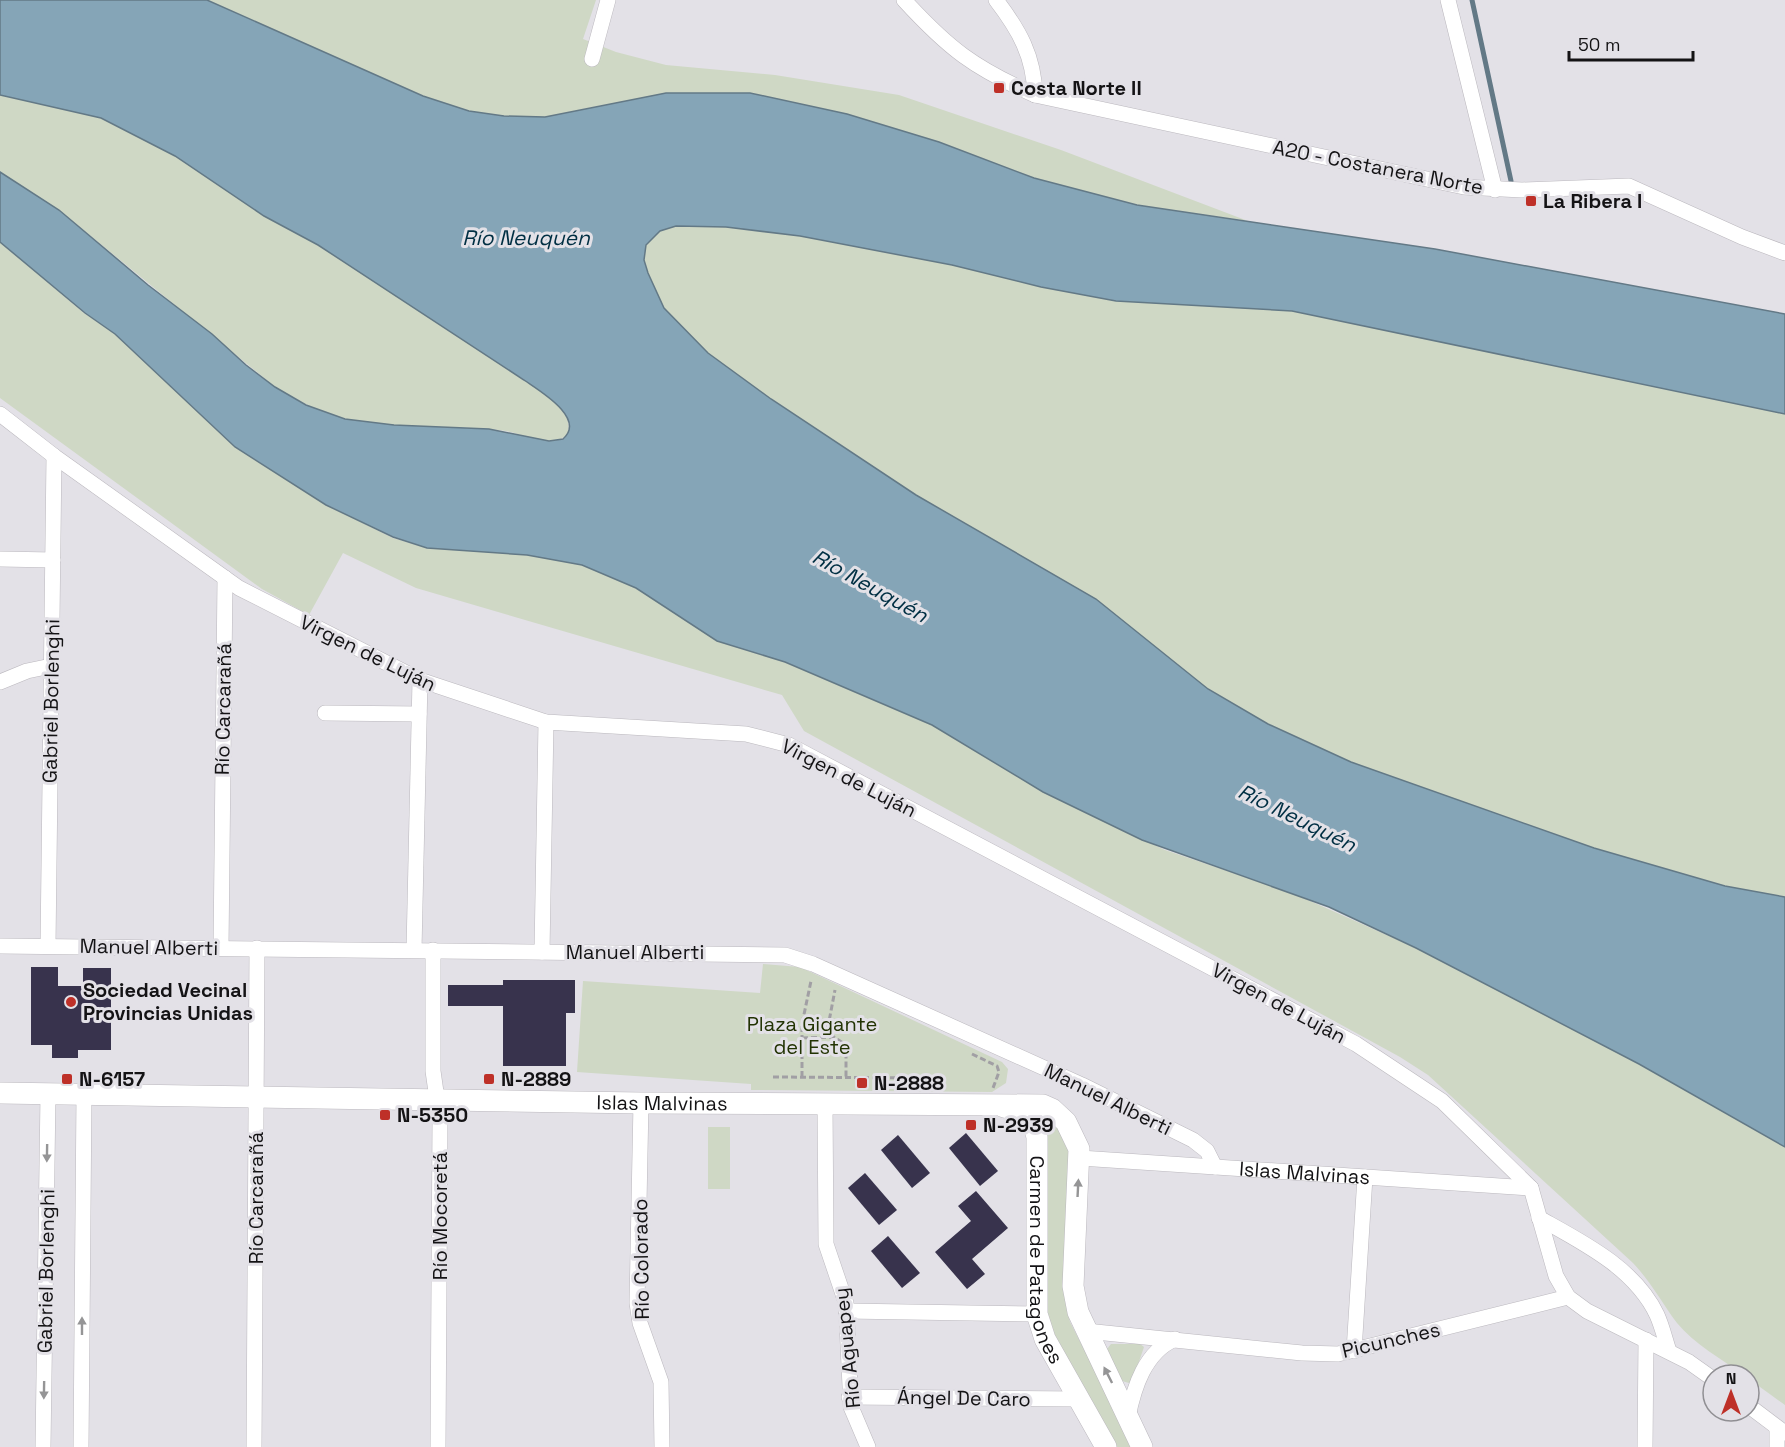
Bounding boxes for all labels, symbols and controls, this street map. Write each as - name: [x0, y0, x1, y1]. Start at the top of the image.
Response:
- scale bar: [1569, 24, 1694, 62]
- text: 50 m: [1578, 33, 1620, 56]
- place label: Costa Norte II: [1011, 75, 1142, 101]
- marker: Costa Norte II: [992, 81, 1006, 95]
- street label: A20 - Costanera Norte: [1271, 134, 1485, 200]
- place label: La Ribera I: [1543, 188, 1642, 214]
- marker: La Ribera I: [1524, 194, 1538, 208]
- water label: Río Neuquén: [462, 224, 591, 251]
- water label: Río Neuquén: [808, 543, 934, 629]
- street label: Virgen de Luján: [296, 609, 440, 697]
- street label: Gabriel Borlenghi: [37, 619, 65, 783]
- street label: Río Carcarañá: [209, 643, 237, 775]
- street label: Virgen de Luján: [777, 733, 921, 823]
- water label: Río Neuquén: [1234, 777, 1362, 858]
- street label: Manuel Alberti: [79, 933, 219, 961]
- street label: Manuel Alberti: [566, 939, 704, 965]
- street label: Virgen de Luján: [1207, 957, 1351, 1049]
- place label: Sociedad Vecinal Provincias Unidas: [83, 977, 253, 1026]
- marker: Sociedad Vecinal Provincias Unidas: [64, 995, 78, 1009]
- park label: Plaza Gigante del Este: [747, 1011, 877, 1060]
- street label: Manuel Alberti: [1040, 1057, 1176, 1141]
- place label: N-6157: [79, 1066, 145, 1092]
- place label: N-2889: [501, 1066, 571, 1092]
- place label: N-2888: [874, 1070, 944, 1096]
- marker: N-6157: [60, 1072, 74, 1086]
- marker: N-2889: [482, 1072, 496, 1086]
- marker: N-2888: [855, 1076, 869, 1090]
- street label: Islas Malvinas: [596, 1089, 728, 1116]
- place label: N-5350: [397, 1102, 468, 1128]
- marker: N-5350: [378, 1108, 392, 1122]
- place label: N-2939: [983, 1112, 1054, 1138]
- marker: N-2939: [964, 1118, 978, 1132]
- street label: Río Carcarañá: [243, 1132, 269, 1264]
- one-way arrow: [42, 1143, 52, 1162]
- street label: Río Mocoretá: [427, 1152, 453, 1280]
- street label: Carmen de Patagones: [1024, 1155, 1069, 1368]
- street label: Islas Malvinas: [1238, 1156, 1371, 1190]
- one-way arrow: [1073, 1178, 1083, 1197]
- street label: Gabriel Borlenghi: [32, 1189, 60, 1353]
- street label: Río Colorado: [627, 1198, 655, 1320]
- street label: Río Aguapey: [828, 1287, 866, 1409]
- one-way arrow: [77, 1316, 87, 1335]
- street label: Picunches: [1339, 1316, 1443, 1364]
- north arrow: [1701, 1363, 1761, 1423]
- one-way arrow: [1103, 1367, 1112, 1384]
- text: N: [1726, 1368, 1736, 1389]
- one-way arrow: [39, 1380, 49, 1399]
- street label: Ángel De Caro: [897, 1384, 1031, 1412]

